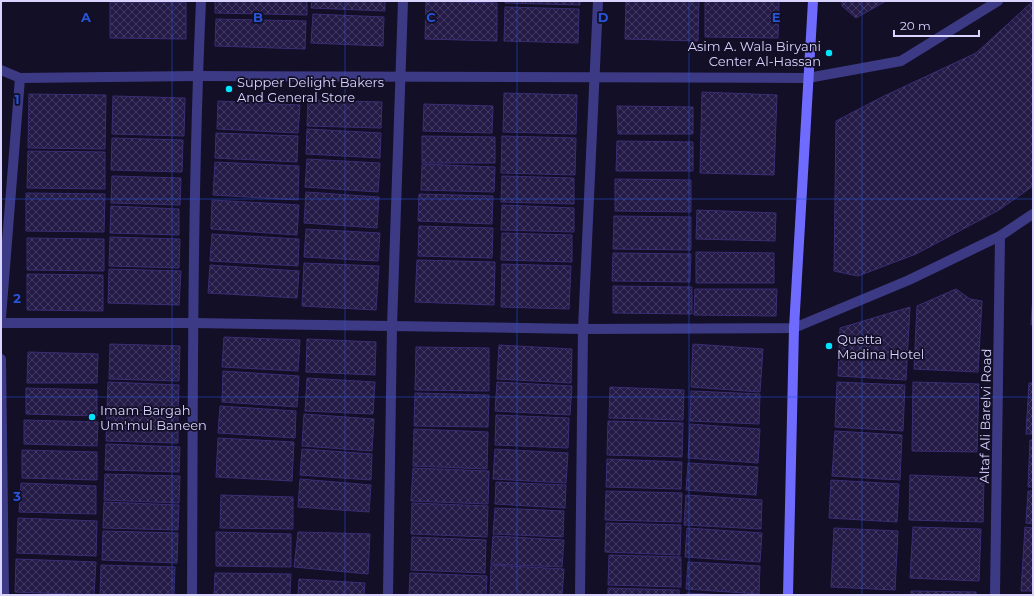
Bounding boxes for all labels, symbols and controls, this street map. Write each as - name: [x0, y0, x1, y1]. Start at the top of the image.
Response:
- text: A: [80, 9, 92, 25]
- text: B: [253, 9, 263, 25]
- text: C: [426, 9, 436, 25]
- text: D: [598, 9, 609, 25]
- text: E: [772, 9, 781, 25]
- scale bar: [894, 12, 979, 38]
- text: 20 m: [900, 18, 931, 33]
- place label: Asim A. Wala Biryani Center Al-Hassan: [688, 38, 821, 69]
- marker: Asim A. Wala Biryani Center Al-Hassan: [824, 48, 834, 58]
- place label: Supper Delight Bakers And General Store: [237, 74, 384, 105]
- marker: Supper Delight Bakers And General Store: [224, 84, 234, 94]
- text: 1: [14, 91, 20, 107]
- text: 2: [13, 290, 21, 306]
- place label: Quetta Madina Hotel: [837, 331, 924, 362]
- marker: Quetta Madina Hotel: [824, 341, 834, 351]
- street label: Altaf Ali Barelvi Road: [976, 348, 994, 484]
- place label: Imam Bargah Um'mul Baneen: [100, 402, 207, 433]
- marker: Imam Bargah Um'mul Baneen: [87, 412, 97, 422]
- text: 3: [12, 488, 21, 504]

